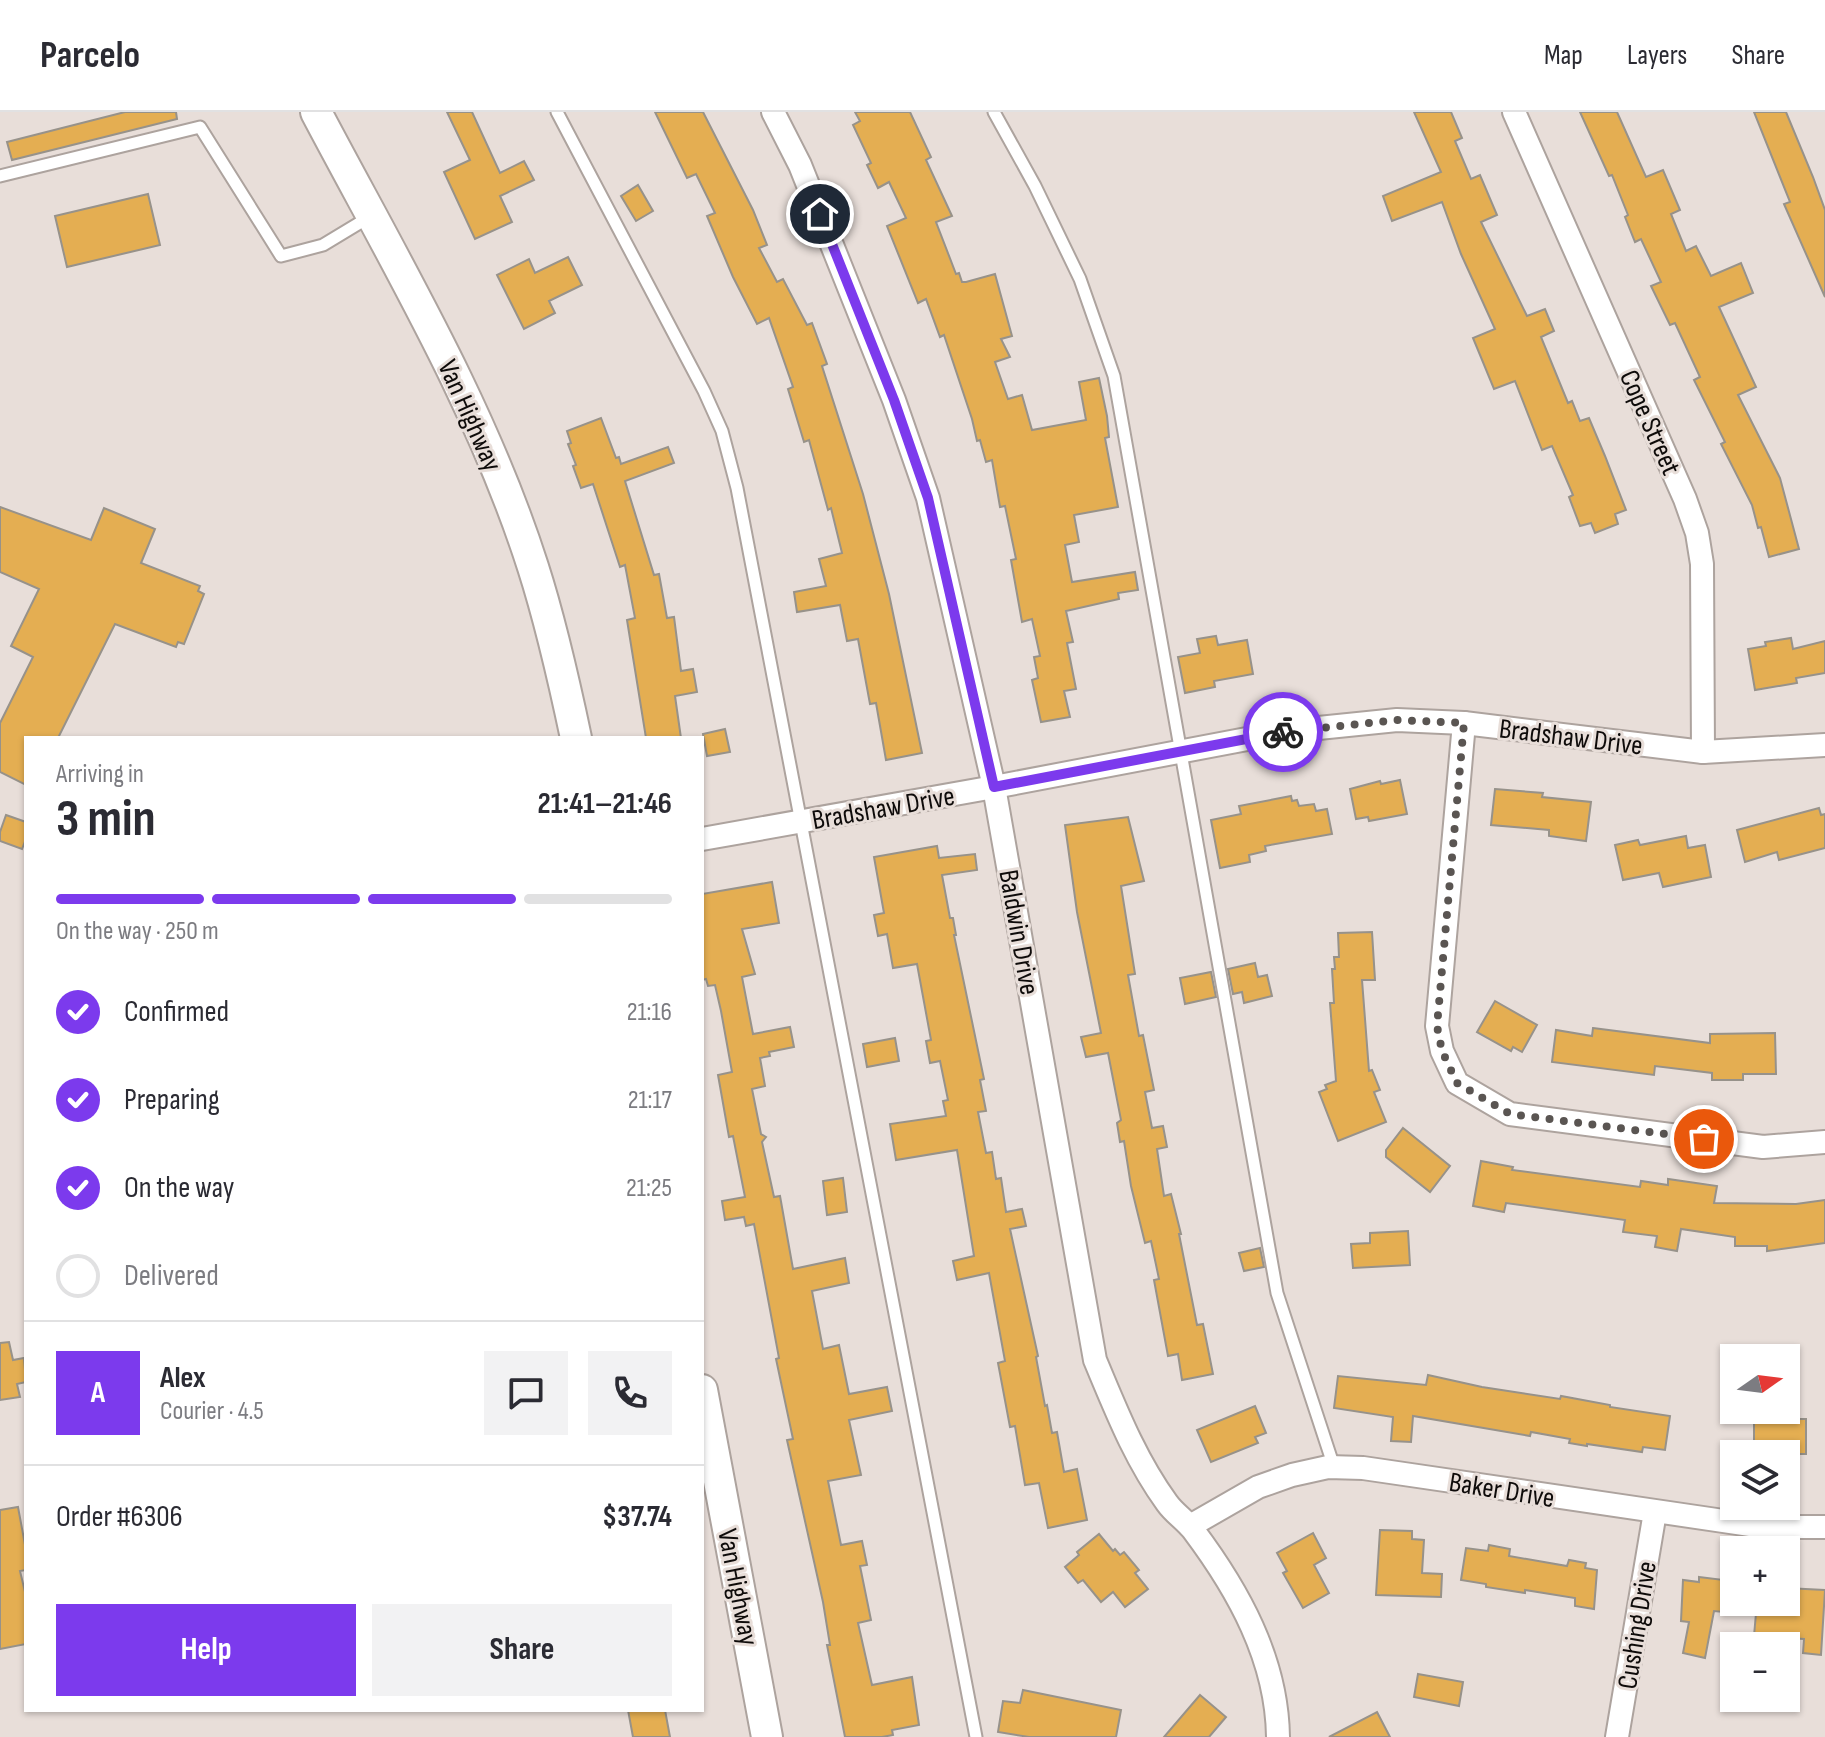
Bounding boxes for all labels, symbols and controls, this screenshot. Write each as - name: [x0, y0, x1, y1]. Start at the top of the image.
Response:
- text: Parcelo: [40, 33, 140, 78]
- text: Map: [1544, 39, 1583, 72]
- text: Layers: [1627, 39, 1687, 72]
- text: Share: [1731, 39, 1785, 72]
- pin: [786, 180, 854, 248]
- icon: home: [798, 192, 842, 236]
- street label: Van Highway: [431, 355, 509, 477]
- street label: Cope Street: [1612, 365, 1687, 480]
- courier: [1243, 692, 1323, 772]
- icon: bike: [1261, 710, 1305, 754]
- street label: Bradshaw Drive: [1497, 712, 1644, 763]
- text: Arriving in: [56, 759, 144, 790]
- street label: Bradshaw Drive: [809, 780, 957, 837]
- text: 21:41–21:46: [538, 786, 672, 822]
- text: 3 min: [56, 788, 156, 851]
- street label: Baldwin Drive: [991, 867, 1046, 997]
- text: On the way · 250 m: [56, 916, 219, 947]
- icon: check: [56, 990, 100, 1034]
- text: Confirmed: [124, 994, 229, 1030]
- text: 21:16: [627, 997, 672, 1028]
- icon: check: [56, 1078, 100, 1122]
- text: Preparing: [124, 1082, 220, 1118]
- text: 21:17: [628, 1085, 672, 1116]
- pin: [1670, 1105, 1738, 1173]
- icon: bag: [1682, 1117, 1726, 1161]
- icon: check: [56, 1166, 100, 1210]
- text: On the way: [124, 1170, 234, 1206]
- text: 21:25: [626, 1173, 672, 1204]
- text: Delivered: [124, 1258, 219, 1294]
- north arrow: [1720, 1344, 1800, 1424]
- map controls: [1720, 1344, 1800, 1712]
- button: chat: [484, 1351, 568, 1435]
- button: phone: [588, 1351, 672, 1435]
- text: Alex: [160, 1360, 206, 1396]
- text: A: [91, 1375, 105, 1411]
- text: Courier · 4.5: [160, 1396, 264, 1427]
- button: layers: [1720, 1440, 1800, 1520]
- street label: Baker Drive: [1447, 1466, 1557, 1515]
- text: Order #6306: [56, 1499, 183, 1535]
- text: $37.74: [602, 1499, 672, 1535]
- street label: Van Highway: [710, 1526, 765, 1649]
- button: +: [1720, 1536, 1800, 1616]
- street label: Cushing Drive: [1611, 1559, 1664, 1691]
- button: Help: [56, 1604, 356, 1696]
- button: Share: [372, 1604, 672, 1696]
- button: −: [1720, 1632, 1800, 1712]

